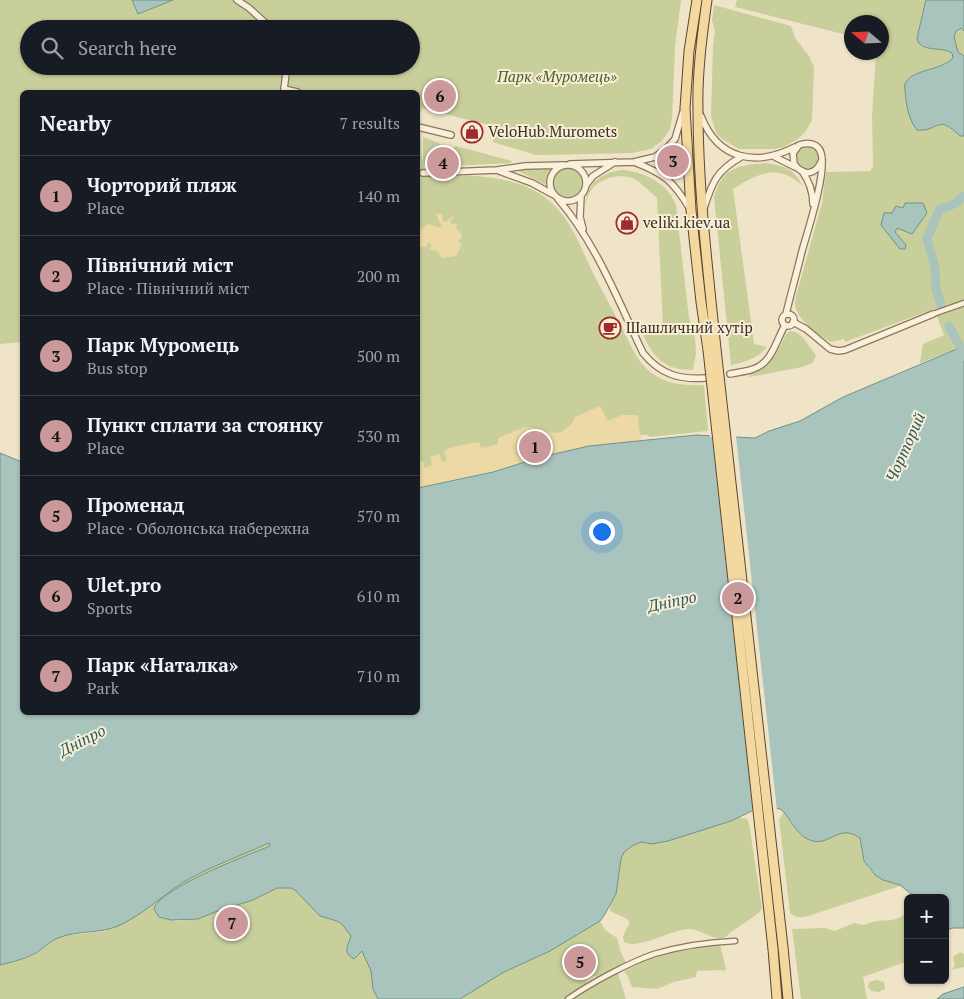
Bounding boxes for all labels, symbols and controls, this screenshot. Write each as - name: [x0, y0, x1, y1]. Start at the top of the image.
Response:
- north arrow: [844, 15, 889, 60]
- search box: [20, 20, 420, 75]
- icon: search: [38, 34, 66, 62]
- text: Search here: [78, 35, 177, 60]
- park label: Парк «Муромець»: [496, 66, 617, 86]
- pin: 6: [424, 77, 456, 115]
- text: Nearby: [40, 109, 111, 137]
- text: 7 results: [340, 112, 400, 134]
- shop icon: VeloHub.Muromets: [460, 120, 484, 144]
- place label: VeloHub.Muromets: [488, 121, 617, 141]
- pin: 3: [657, 142, 689, 180]
- pin: 4: [427, 144, 459, 182]
- text: Чорторий пляж: [87, 172, 236, 197]
- text: 1: [51, 185, 61, 207]
- text: 140 m: [357, 185, 400, 207]
- text: Place: [87, 197, 125, 219]
- shop icon: veliki.kiev.ua: [615, 211, 639, 235]
- place label: veliki.kiev.ua: [642, 212, 731, 232]
- text: Північний міст: [87, 252, 233, 277]
- text: 2: [51, 265, 61, 287]
- text: 200 m: [357, 265, 400, 287]
- text: Place · Північний міст: [87, 277, 250, 299]
- cafe icon: Шашличний хутір: [598, 316, 622, 340]
- place label: Шашличний хутір: [626, 317, 753, 337]
- text: Парк Муромець: [87, 332, 239, 357]
- text: 3: [51, 345, 61, 367]
- text: 500 m: [357, 345, 400, 367]
- text: Bus stop: [87, 357, 148, 379]
- water label: Чорторий: [880, 409, 930, 485]
- text: Пункт сплати за стоянку: [87, 412, 323, 437]
- text: 4: [51, 425, 61, 447]
- text: 530 m: [357, 425, 400, 447]
- pin: 1: [519, 428, 551, 466]
- text: Place: [87, 437, 125, 459]
- text: Променад: [87, 492, 184, 517]
- text: 5: [51, 505, 61, 527]
- text: 570 m: [357, 505, 400, 527]
- text: Place · Оболонська набережна: [87, 517, 310, 539]
- your location: [589, 519, 615, 545]
- text: Ulet.pro: [87, 572, 161, 597]
- pin: 2: [722, 579, 754, 617]
- text: 6: [51, 585, 61, 607]
- text: 610 m: [357, 585, 400, 607]
- water label: Дніпро: [644, 585, 699, 617]
- text: Sports: [87, 597, 133, 619]
- text: Парк «Наталка»: [87, 652, 238, 677]
- text: 7: [51, 665, 61, 687]
- text: 710 m: [357, 665, 400, 687]
- text: Park: [87, 677, 119, 699]
- water label: Дніпро: [54, 719, 109, 762]
- map controls: [904, 894, 949, 984]
- button: +: [904, 894, 949, 939]
- pin: 7: [216, 904, 248, 942]
- button: −: [904, 939, 949, 984]
- pin: 5: [564, 943, 596, 981]

